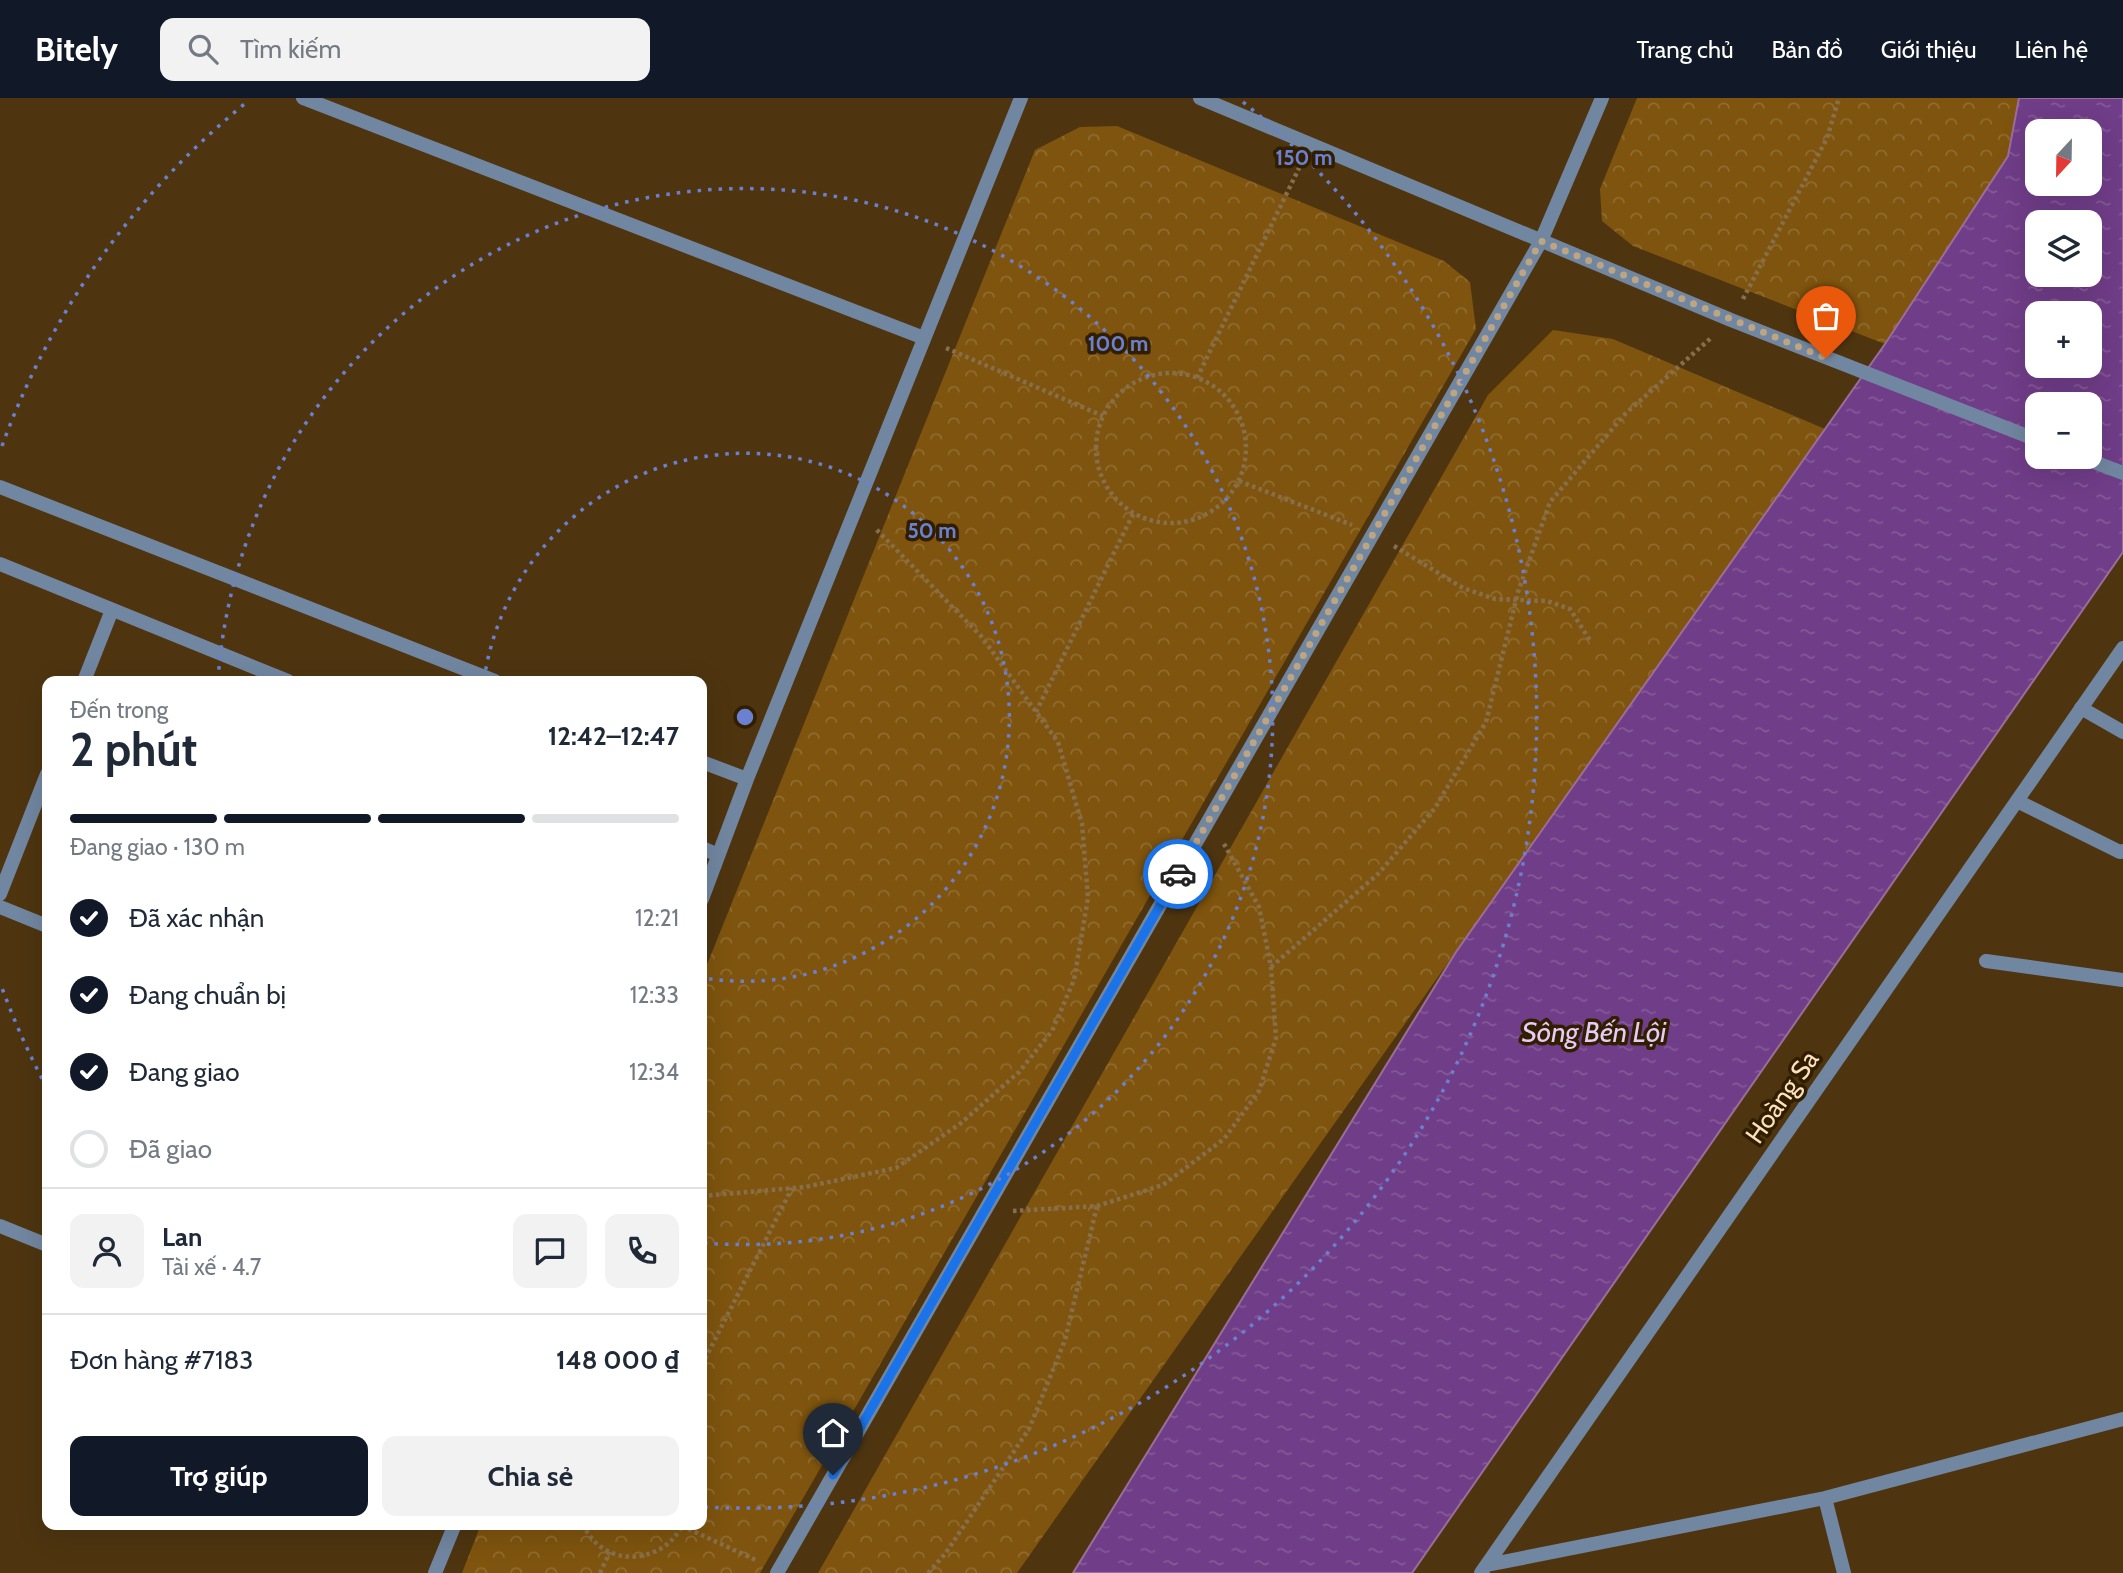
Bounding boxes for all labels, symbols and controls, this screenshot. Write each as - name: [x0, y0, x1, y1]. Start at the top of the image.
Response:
- search box: [160, 18, 650, 81]
- text: Bitely: [35, 29, 118, 69]
- icon: search: [184, 30, 222, 68]
- text: Tìm kiếm: [240, 33, 341, 65]
- text: Trang chủ: [1637, 35, 1733, 64]
- text: Bản đồ: [1771, 35, 1843, 64]
- text: Giới thiệu: [1881, 35, 1976, 64]
- text: Liên hệ: [2014, 35, 2088, 64]
- north arrow: [2025, 119, 2102, 196]
- map controls: [2025, 119, 2102, 469]
- text: 150 m: [1276, 145, 1332, 170]
- button: layers: [2025, 210, 2102, 287]
- pin: [1796, 286, 1856, 358]
- icon: bag: [1807, 297, 1845, 335]
- button: +: [2025, 301, 2102, 378]
- text: 100 m: [1088, 331, 1148, 356]
- button: −: [2025, 392, 2102, 469]
- text: 50 m: [907, 518, 957, 543]
- text: Đến trong: [70, 696, 168, 724]
- centre of rings: [733, 705, 757, 729]
- text: 12:42–12:47: [548, 720, 679, 752]
- text: 2 phút: [70, 722, 197, 778]
- text: Đang giao · 130 m: [70, 833, 245, 861]
- courier: [1143, 839, 1213, 909]
- icon: car: [1159, 855, 1197, 893]
- icon: check: [70, 899, 108, 937]
- text: Đã xác nhận: [129, 902, 264, 934]
- text: 12:21: [635, 904, 679, 932]
- icon: check: [70, 976, 108, 1014]
- text: Đang chuẩn bị: [129, 979, 286, 1011]
- text: 12:33: [630, 981, 679, 1009]
- water label: Sông Bến Lội: [1522, 1015, 1667, 1049]
- street label: Hoàng Sa: [1739, 1044, 1826, 1150]
- icon: check: [70, 1053, 108, 1091]
- text: Đang giao: [129, 1056, 240, 1088]
- text: 12:34: [629, 1058, 679, 1086]
- text: Đã giao: [129, 1133, 212, 1165]
- button: person: [70, 1214, 144, 1288]
- button: chat: [513, 1214, 587, 1288]
- button: phone: [605, 1214, 679, 1288]
- text: Lan: [162, 1221, 202, 1253]
- text: Tài xế · 4.7: [162, 1253, 261, 1281]
- text: Đơn hàng #7183: [70, 1344, 253, 1376]
- text: 148 000 ₫: [556, 1344, 679, 1376]
- pin: [803, 1403, 863, 1475]
- icon: home: [814, 1414, 852, 1452]
- button: Trợ giúp: [70, 1436, 368, 1516]
- button: Chia sẻ: [382, 1436, 679, 1516]

